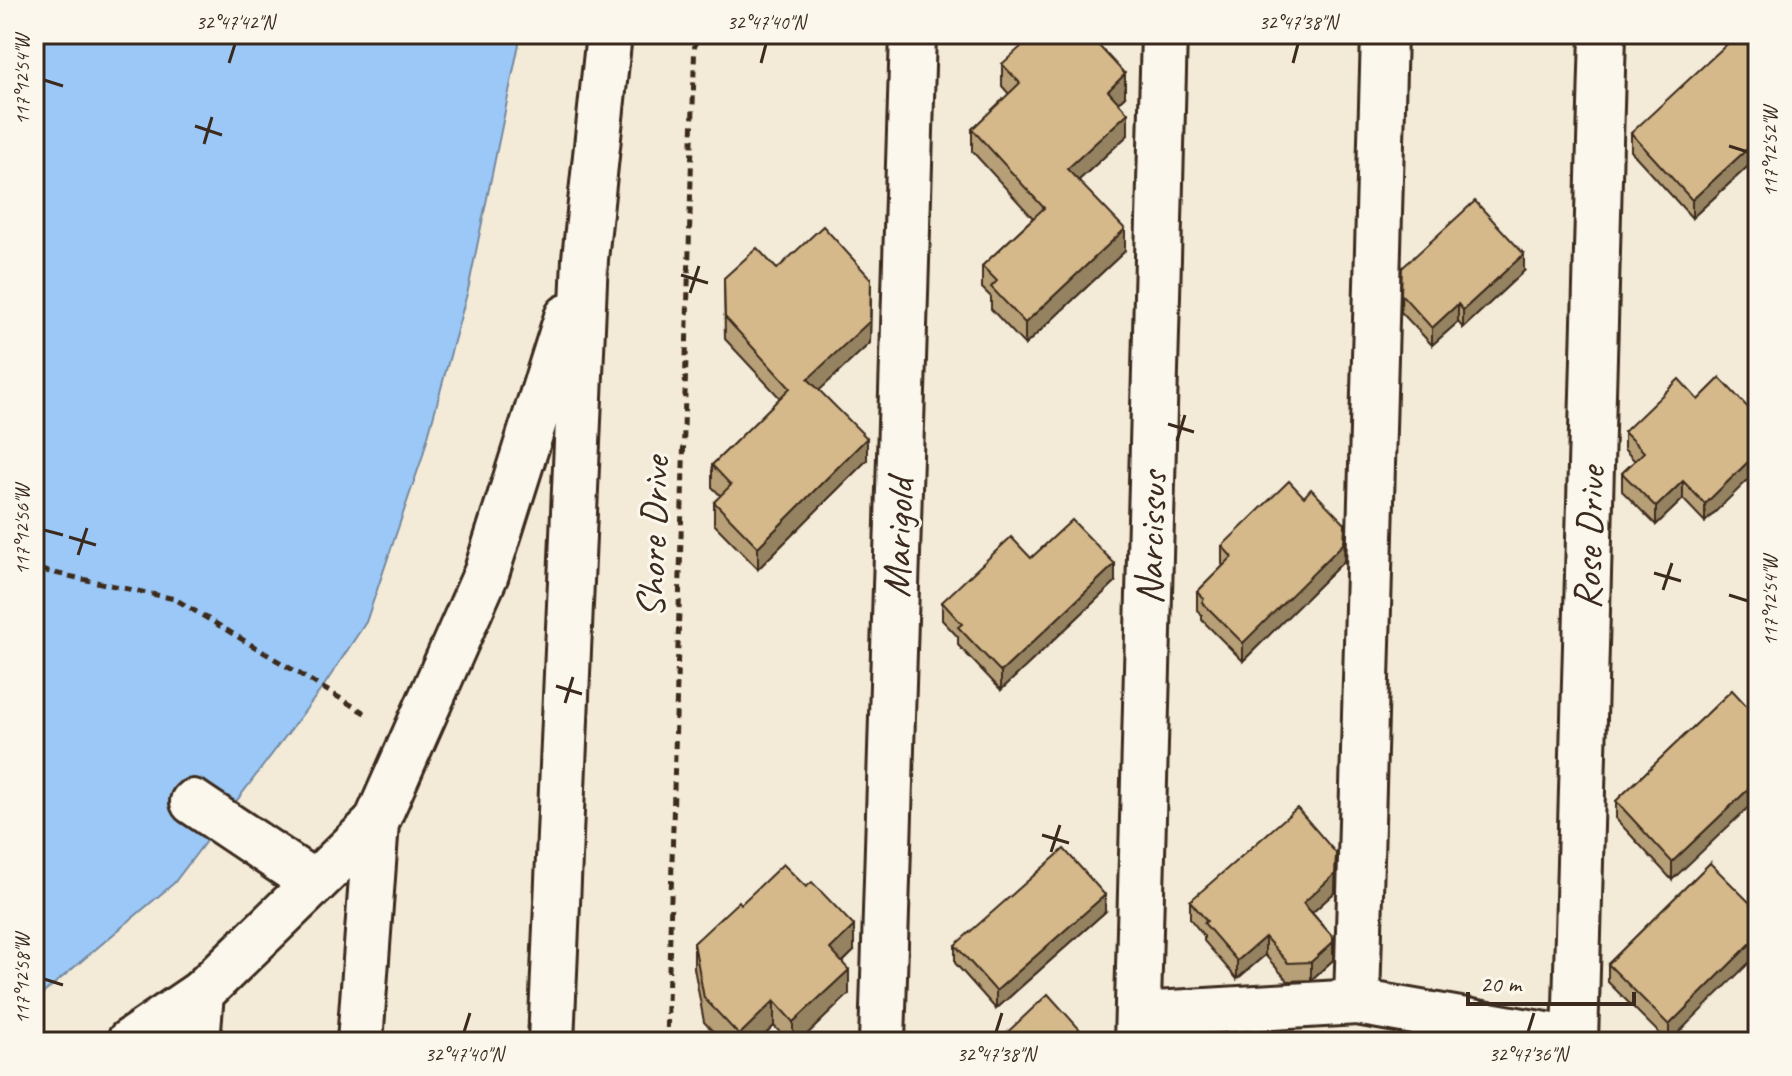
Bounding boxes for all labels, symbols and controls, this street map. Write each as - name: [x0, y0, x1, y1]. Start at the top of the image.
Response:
- text: 32°47'42"N: [196, 10, 277, 35]
- text: 32°47'40"N: [727, 10, 808, 35]
- text: 32°47'38"N: [1259, 10, 1340, 35]
- text: 117°12'54"W: [10, 31, 35, 125]
- text: 117°12'52"W: [1758, 103, 1783, 197]
- street label: Shore Drive: [625, 453, 681, 618]
- street label: Rose Drive: [1562, 463, 1617, 610]
- street label: Narcissus: [1124, 467, 1178, 605]
- street label: Marigold: [871, 471, 925, 598]
- text: 117°12'56"W: [10, 481, 35, 575]
- text: 117°12'54"W: [1758, 552, 1783, 646]
- text: 117°12'58"W: [10, 930, 35, 1024]
- scale bar: [1468, 956, 1634, 1006]
- text: 20 m: [1480, 969, 1523, 999]
- text: 32°47'40"N: [425, 1042, 506, 1067]
- text: 32°47'38"N: [957, 1042, 1038, 1067]
- text: 32°47'36"N: [1489, 1042, 1570, 1067]

